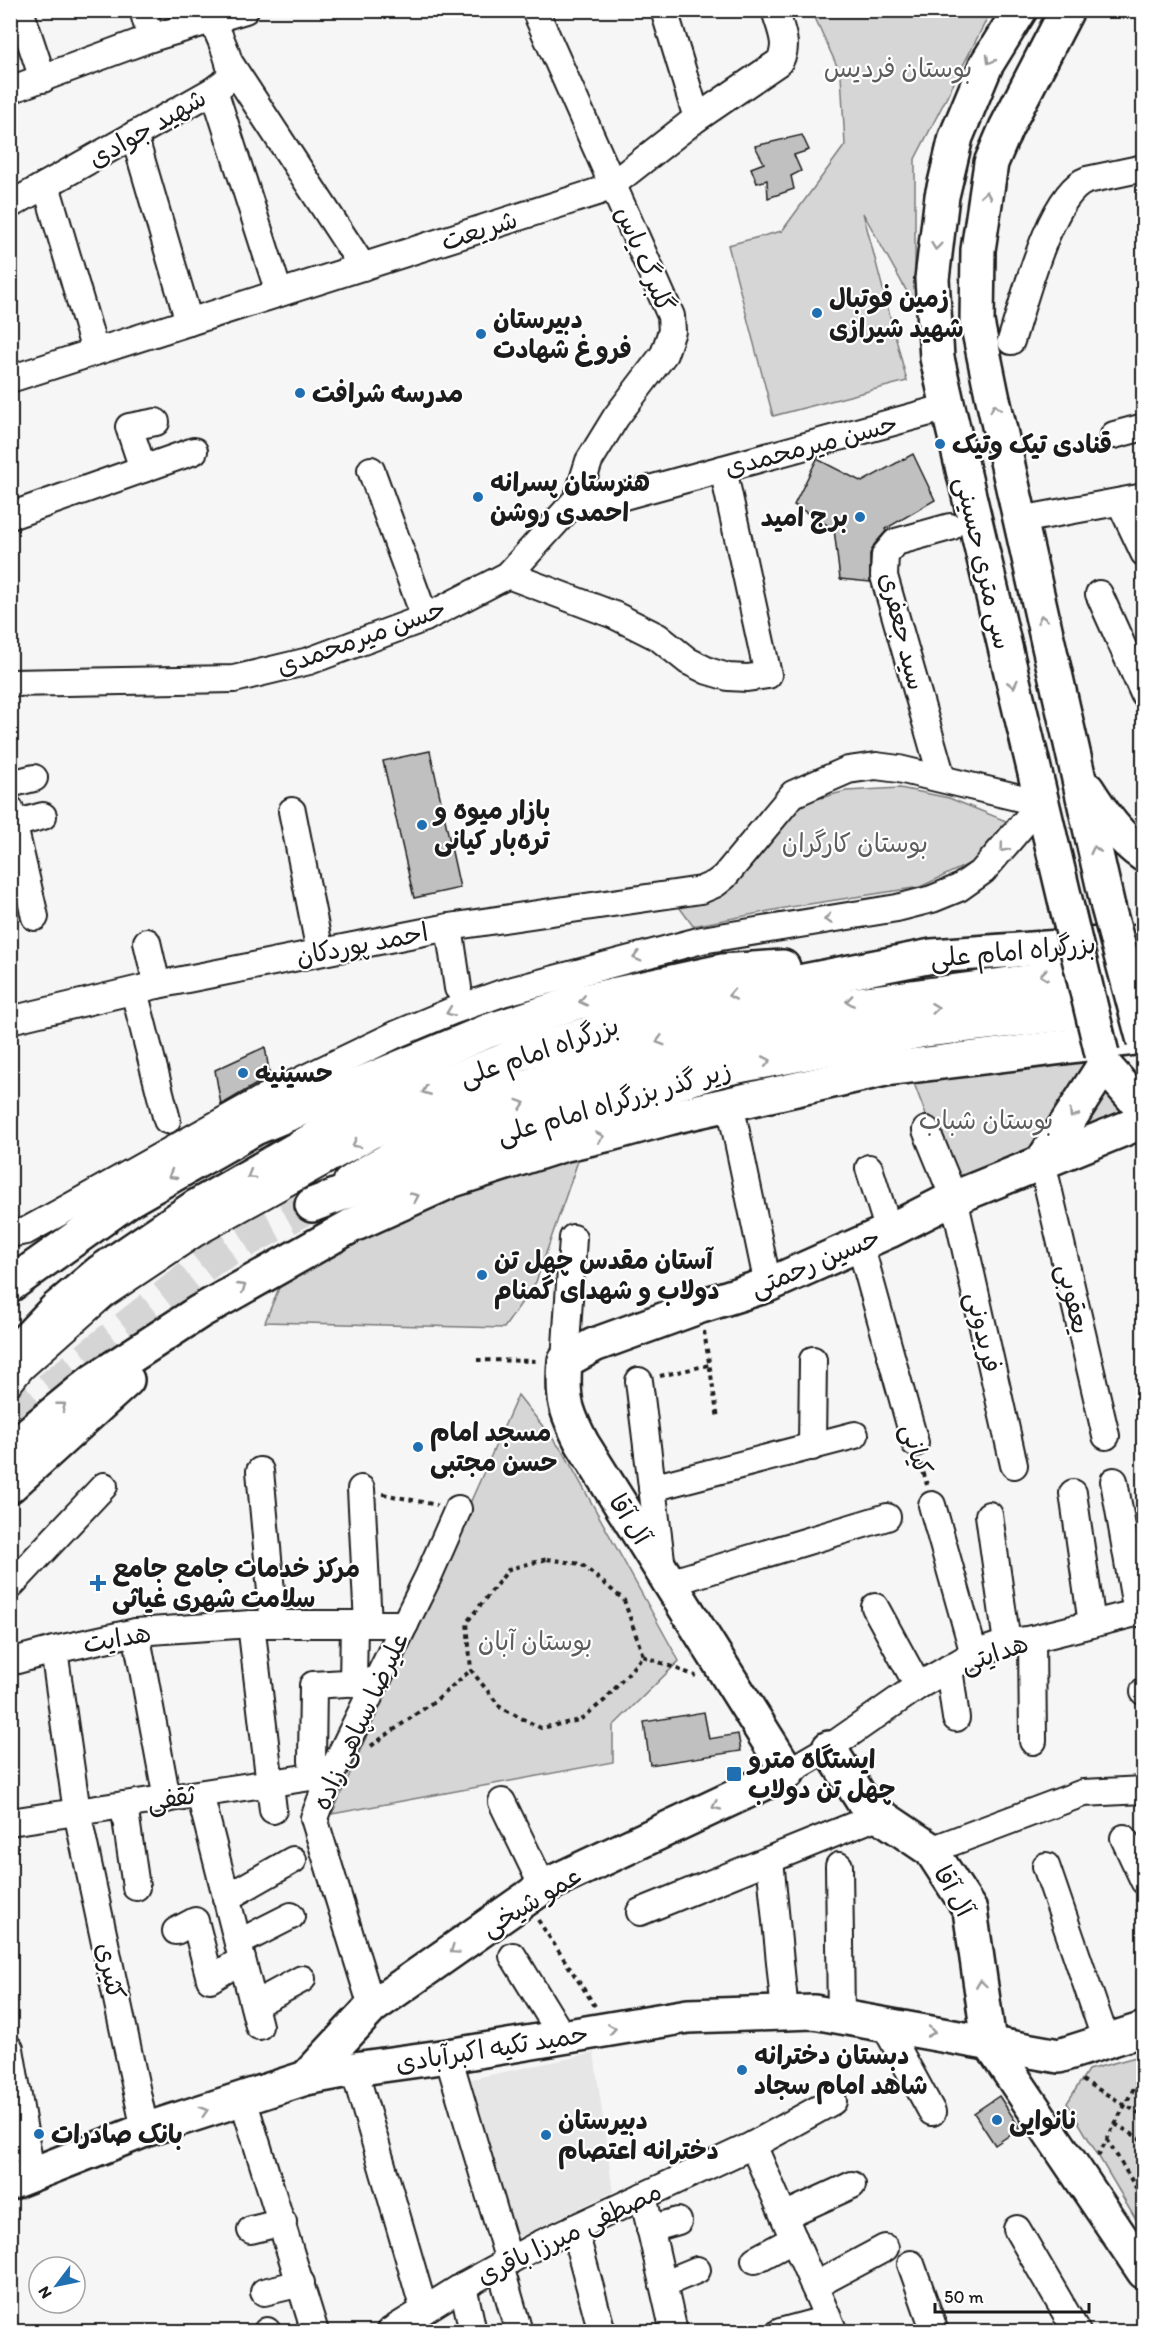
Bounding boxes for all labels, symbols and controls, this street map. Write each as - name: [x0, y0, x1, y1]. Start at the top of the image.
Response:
- park label: بوستان فردیس: [824, 52, 972, 84]
- one-way arrow: [985, 54, 997, 64]
- street label: شهید جوادی: [82, 81, 212, 175]
- one-way arrow: [980, 190, 992, 199]
- street label: گلبرگ یاس: [608, 201, 682, 317]
- street label: شریعت: [437, 203, 521, 257]
- one-way arrow: [930, 241, 942, 251]
- place label: زمین فوتبال شهید شیرازی: [829, 282, 964, 344]
- place label: دبیرستان فروغ شهادت: [493, 303, 632, 367]
- marker: زمین فوتبال شهید شیرازی: [810, 306, 824, 320]
- marker: دبیرستان فروغ شهادت: [474, 327, 488, 341]
- place label: مدرسه شرافت: [312, 377, 463, 409]
- marker: مدرسه شرافت: [293, 386, 307, 400]
- one-way arrow: [989, 404, 1002, 414]
- street label: حسن میرمحمدی: [721, 407, 901, 483]
- place label: قنادی تیک وتیک: [952, 428, 1112, 460]
- marker: قنادی تیک وتیک: [933, 437, 947, 451]
- place label: هنرستان پسرانه احمدی روشن: [490, 466, 650, 528]
- street label: سی متری حسینی: [948, 473, 1019, 653]
- marker: هنرستان پسرانه احمدی روشن: [471, 490, 485, 504]
- place label: برج امید: [761, 501, 848, 534]
- marker: برج امید: [853, 510, 867, 524]
- street label: سید جعفری: [873, 569, 933, 693]
- street label: حسن میرمحمدی: [272, 592, 450, 682]
- one-way arrow: [1037, 614, 1050, 624]
- one-way arrow: [1005, 679, 1018, 689]
- place label: بازار میوه و تره‌بار کیانی: [432, 794, 551, 857]
- marker: بازار میوه و تره‌بار کیانی: [415, 818, 429, 832]
- park label: بوستان کارگران: [782, 827, 928, 859]
- one-way arrow: [1000, 841, 1011, 852]
- one-way arrow: [1089, 845, 1102, 855]
- one-way arrow: [824, 912, 834, 925]
- street label: احمد پوردکان: [293, 916, 431, 973]
- street label: بزرگراه امام علی: [929, 928, 1098, 978]
- one-way arrow: [633, 950, 643, 962]
- one-way arrow: [1039, 969, 1048, 981]
- one-way arrow: [728, 988, 738, 1001]
- one-way arrow: [578, 994, 588, 1007]
- one-way arrow: [846, 994, 855, 1006]
- one-way arrow: [930, 1003, 939, 1015]
- one-way arrow: [446, 1004, 456, 1017]
- street label: بزرگراه امام علی: [455, 1009, 624, 1097]
- one-way arrow: [655, 1034, 666, 1046]
- street label: زیر گذر بزرگراه امام علی: [493, 1053, 736, 1155]
- one-way arrow: [762, 1055, 772, 1068]
- place label: حسینیه: [255, 1057, 333, 1089]
- marker: حسینیه: [236, 1066, 250, 1080]
- one-way arrow: [422, 1083, 432, 1096]
- one-way arrow: [515, 1099, 526, 1112]
- park label: بوستان شباب: [919, 1104, 1053, 1136]
- one-way arrow: [1068, 1108, 1080, 1118]
- one-way arrow: [594, 1131, 604, 1144]
- one-way arrow: [352, 1136, 362, 1148]
- one-way arrow: [168, 1168, 179, 1180]
- one-way arrow: [247, 1168, 257, 1179]
- one-way arrow: [408, 1193, 419, 1205]
- street label: حسین رحمتی: [745, 1220, 885, 1305]
- place label: آستان مقدس چهل تن دولاب و شهدای گمنام: [494, 1244, 720, 1310]
- street label: یعقوبی: [1049, 1261, 1098, 1337]
- marker: آستان مقدس چهل تن دولاب و شهدای گمنام: [475, 1268, 489, 1282]
- one-way arrow: [236, 1282, 246, 1294]
- street label: فریدونی: [958, 1289, 1009, 1376]
- one-way arrow: [55, 1402, 66, 1413]
- place label: مسجد امام حسن مجتبی: [430, 1416, 557, 1479]
- street label: کیانی: [894, 1420, 940, 1479]
- marker: مسجد امام حسن مجتبی: [411, 1440, 425, 1454]
- street label: آل آقا: [602, 1488, 659, 1552]
- place label: مرکز خدمات جامع جامع سلامت شهری غیاثی: [112, 1552, 360, 1615]
- marker: مرکز خدمات جامع جامع سلامت شهری غیاثی: [89, 1574, 107, 1592]
- street label: هدایت: [81, 1616, 153, 1660]
- park label: بوستان آبان: [478, 1625, 592, 1657]
- street label: علیرضا سپاهی زاده: [305, 1627, 416, 1815]
- street label: هدایتی: [956, 1627, 1033, 1680]
- place label: ایستگاه مترو چهل تن دولاب: [746, 1743, 896, 1805]
- marker: ایستگاه مترو چهل تن دولاب: [725, 1765, 743, 1783]
- street label: ثقفی: [145, 1778, 199, 1819]
- one-way arrow: [711, 1799, 722, 1811]
- street label: عمو شیخی: [475, 1859, 587, 1944]
- street label: آل آقا: [927, 1860, 982, 1924]
- street label: کثیری: [89, 1940, 133, 2002]
- one-way arrow: [449, 1943, 460, 1954]
- one-way arrow: [975, 1980, 987, 1989]
- street label: حمید تکیه اکبرآبادی: [393, 2017, 591, 2079]
- one-way arrow: [608, 2023, 617, 2035]
- one-way arrow: [926, 2026, 935, 2038]
- place label: دبستان دخترانه شاهد امام سجاد: [754, 2039, 928, 2105]
- marker: دبستان دخترانه شاهد امام سجاد: [735, 2063, 749, 2077]
- place label: دبیرستان دخترانه اعتصام: [558, 2104, 719, 2170]
- place label: نانوایی: [1009, 2104, 1078, 2137]
- one-way arrow: [198, 2106, 209, 2118]
- marker: نانوایی: [990, 2113, 1004, 2127]
- place label: بانک صادرات: [51, 2118, 183, 2150]
- marker: بانک صادرات: [32, 2127, 46, 2141]
- marker: دبیرستان دخترانه اعتصام: [539, 2128, 553, 2142]
- street label: مصطفی میرزا باقری: [471, 2174, 667, 2293]
- north arrow: [27, 2255, 87, 2315]
- scale bar: [935, 2276, 1090, 2314]
- text: N: [34, 2283, 56, 2302]
- text: 50 m: [944, 2286, 984, 2308]

